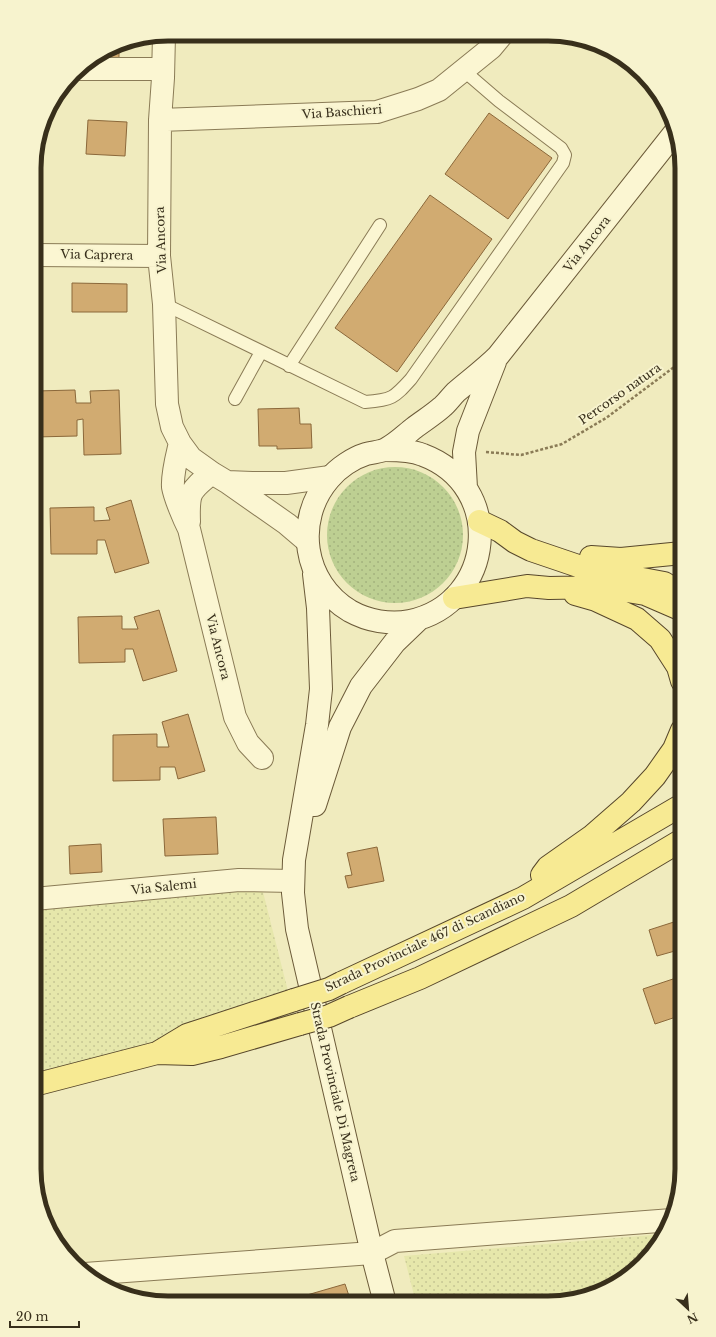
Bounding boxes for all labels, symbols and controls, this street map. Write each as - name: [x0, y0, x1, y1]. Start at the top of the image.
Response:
- street label: Via Baschieri: [300, 101, 382, 122]
- street label: Via Ancora: [152, 206, 169, 275]
- street label: Via Ancora: [559, 212, 613, 276]
- street label: Via Caprera: [60, 246, 134, 263]
- street label: Percorso natura: [576, 359, 664, 428]
- street label: Via Ancora: [203, 612, 234, 682]
- street label: Via Salemi: [130, 876, 197, 897]
- street label: Strada Provinciale 467 di Scandiano: [322, 888, 527, 995]
- street label: Strada Provinciale Di Magreta: [307, 1001, 364, 1183]
- north arrow: [668, 1289, 708, 1329]
- scale bar: [10, 1303, 79, 1329]
- text: 20 m: [16, 1309, 48, 1324]
- text: N: [684, 1309, 700, 1327]

